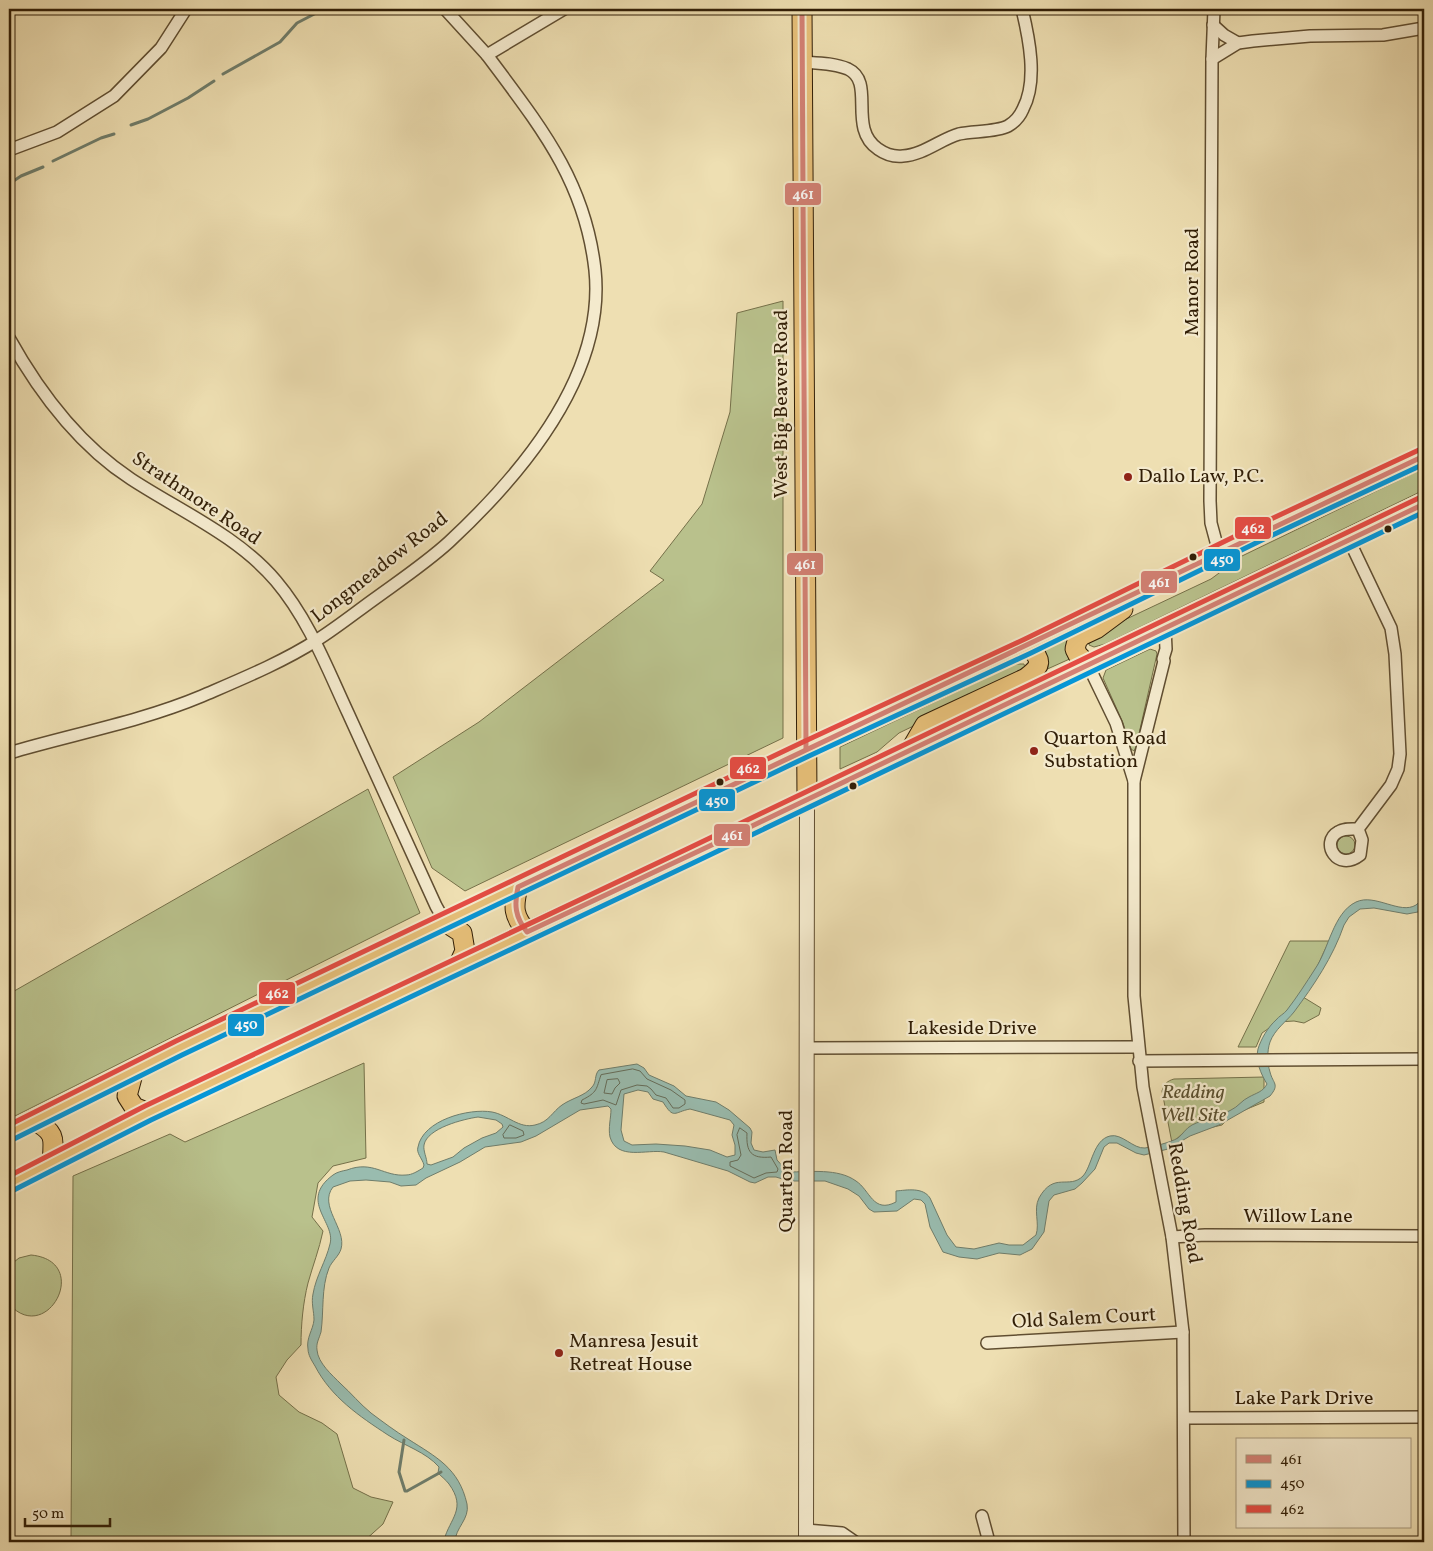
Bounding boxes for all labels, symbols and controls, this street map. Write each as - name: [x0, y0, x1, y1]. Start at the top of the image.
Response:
- line badge: 461: [784, 182, 822, 206]
- text: 461: [792, 186, 814, 205]
- street label: Manor Road: [1179, 228, 1207, 336]
- street label: West Big Beaver Road: [768, 310, 796, 498]
- street label: Strathmore Road: [126, 445, 266, 553]
- place label: Dallo Law, P.C.: [1138, 463, 1264, 491]
- marker: Dallo Law, P.C.: [1122, 471, 1134, 483]
- street label: Longmeadow Road: [306, 506, 454, 630]
- line badge: 462: [1234, 516, 1272, 540]
- text: 462: [1241, 520, 1265, 539]
- unlabelled marker: [1383, 524, 1393, 534]
- line badge: 450: [1203, 548, 1241, 572]
- text: 450: [1210, 551, 1234, 570]
- line badge: 461: [786, 552, 824, 576]
- unlabelled marker: [1188, 552, 1198, 562]
- text: 461: [794, 556, 816, 575]
- line badge: 461: [1140, 570, 1178, 594]
- text: 461: [1148, 574, 1170, 593]
- place label: Quarton Road Substation: [1044, 725, 1167, 776]
- marker: Quarton Road Substation: [1028, 745, 1040, 757]
- line badge: 462: [729, 756, 767, 780]
- text: 462: [736, 760, 760, 779]
- unlabelled marker: [715, 777, 725, 787]
- unlabelled marker: [848, 781, 858, 791]
- line badge: 450: [698, 788, 736, 812]
- text: 450: [705, 792, 729, 811]
- line badge: 461: [713, 823, 751, 847]
- text: 461: [721, 827, 743, 846]
- line badge: 462: [258, 981, 296, 1005]
- text: 462: [265, 985, 289, 1004]
- line badge: 450: [227, 1013, 265, 1037]
- street label: Lakeside Drive: [907, 1015, 1037, 1043]
- text: 450: [234, 1016, 258, 1035]
- park label: Redding Well Site: [1160, 1079, 1227, 1130]
- street label: Quarton Road: [773, 1110, 801, 1232]
- street label: Redding Road: [1160, 1140, 1208, 1266]
- street label: Willow Lane: [1243, 1203, 1353, 1231]
- street label: Old Salem Court: [1011, 1301, 1157, 1337]
- place label: Manresa Jesuit Retreat House: [569, 1328, 699, 1379]
- marker: Manresa Jesuit Retreat House: [553, 1347, 565, 1359]
- street label: Lake Park Drive: [1235, 1385, 1373, 1413]
- legend: [1236, 1438, 1410, 1528]
- text: 461: [1280, 1450, 1302, 1471]
- text: 450: [1280, 1474, 1304, 1495]
- scale bar: [25, 1496, 110, 1528]
- text: 462: [1280, 1500, 1304, 1521]
- text: 50 m: [32, 1504, 64, 1525]

